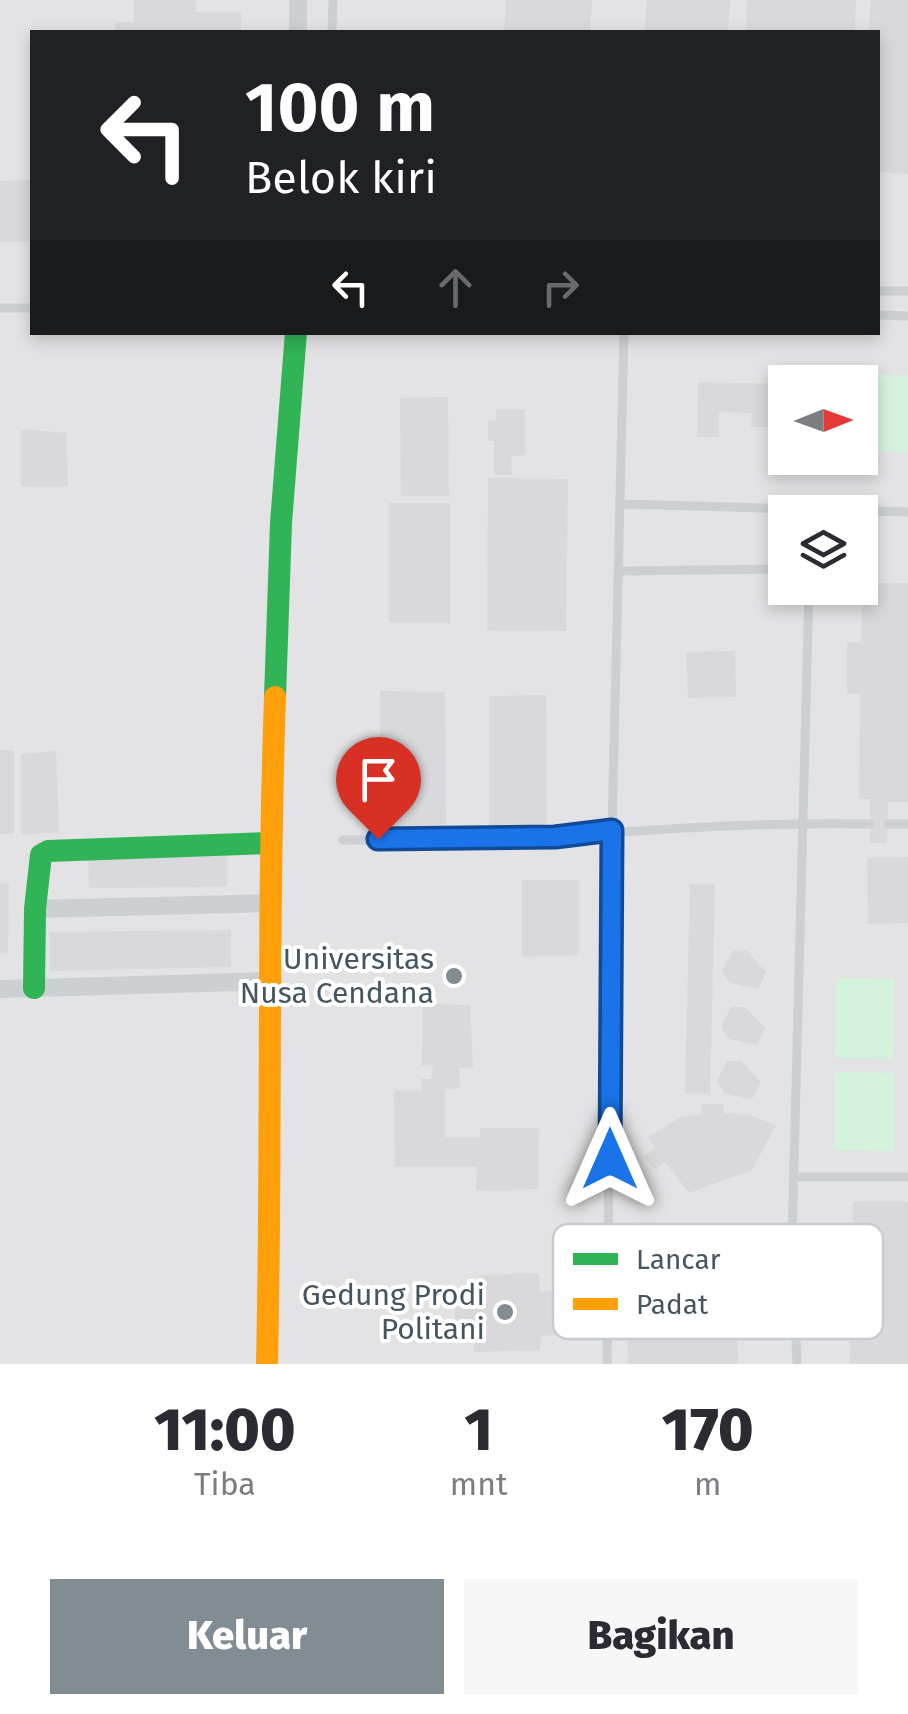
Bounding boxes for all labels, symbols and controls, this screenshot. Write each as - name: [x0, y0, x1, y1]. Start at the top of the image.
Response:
- text: 100 m: [245, 66, 435, 150]
- icon: left: [80, 70, 210, 200]
- text: Belok kiri: [245, 151, 437, 205]
- icon: left: [323, 260, 378, 315]
- icon: ahead: [428, 260, 483, 315]
- icon: right: [533, 260, 588, 315]
- north arrow: [768, 365, 878, 475]
- map controls: [768, 365, 878, 605]
- button: layers: [768, 495, 878, 605]
- pin: [336, 737, 421, 840]
- icon: arrive: [351, 752, 406, 807]
- place label: Universitas Nusa Cendana: [240, 941, 434, 1011]
- marker: Universitas Nusa Cendana: [443, 965, 465, 987]
- position arrow: [558, 1107, 662, 1211]
- legend: [553, 1224, 883, 1339]
- text: Lancar: [636, 1243, 721, 1276]
- place label: Gedung Prodi Politani: [302, 1277, 485, 1347]
- text: Padat: [636, 1288, 709, 1321]
- marker: Gedung Prodi Politani: [494, 1301, 516, 1323]
- text: 11:00: [154, 1394, 296, 1466]
- text: 1: [464, 1394, 493, 1466]
- text: 170: [662, 1394, 754, 1466]
- text: Tiba: [194, 1465, 256, 1503]
- text: mnt: [450, 1465, 508, 1503]
- text: m: [694, 1465, 721, 1503]
- button: Keluar: [50, 1579, 444, 1694]
- button: Bagikan: [464, 1579, 858, 1694]

